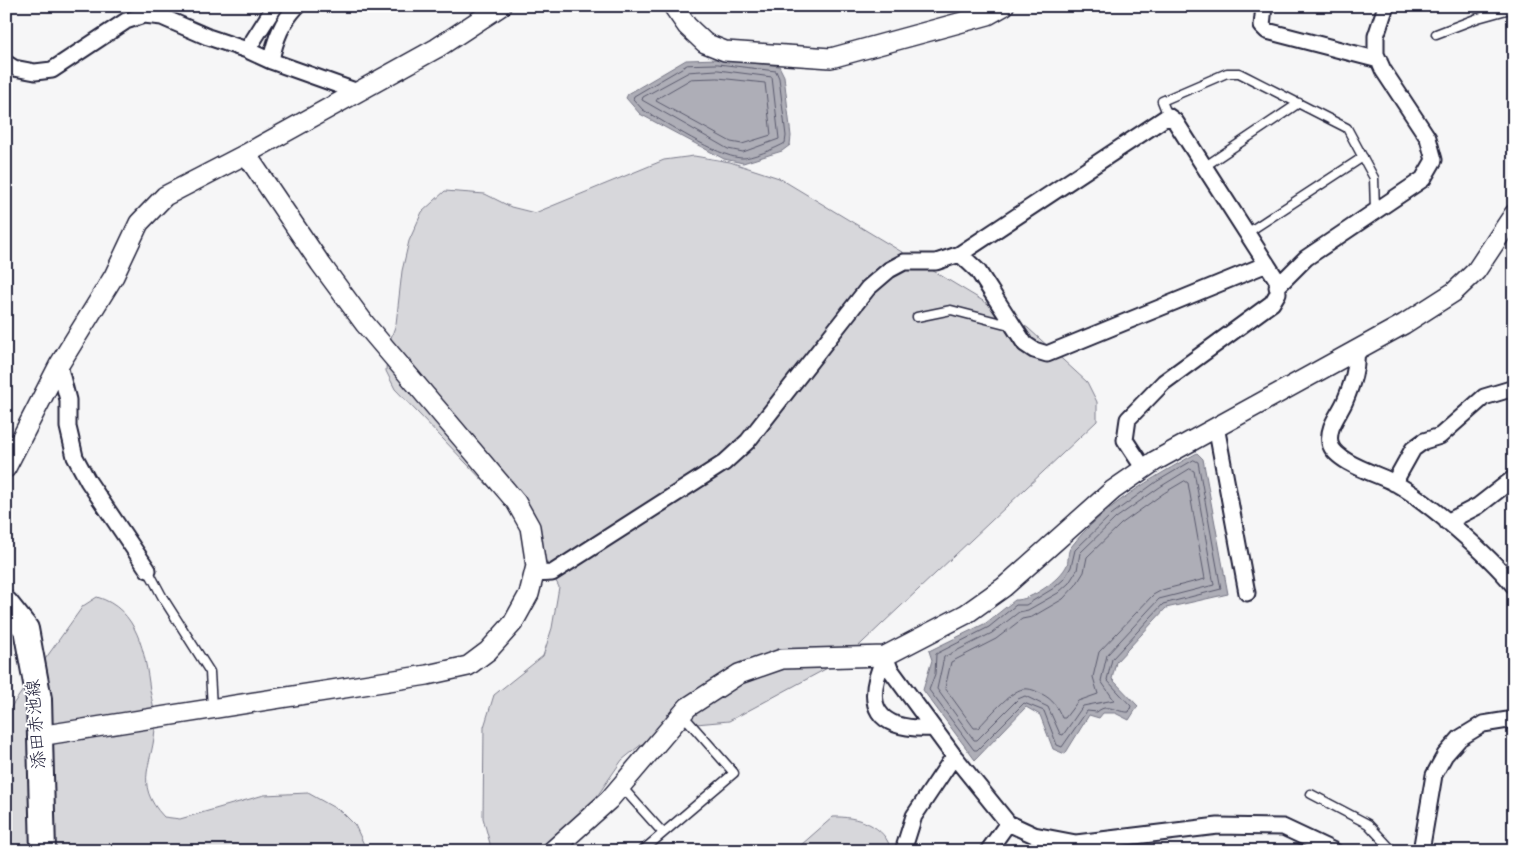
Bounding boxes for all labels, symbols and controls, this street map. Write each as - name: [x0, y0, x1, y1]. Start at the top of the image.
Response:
- street label: 添田赤池線: [19, 678, 55, 770]

